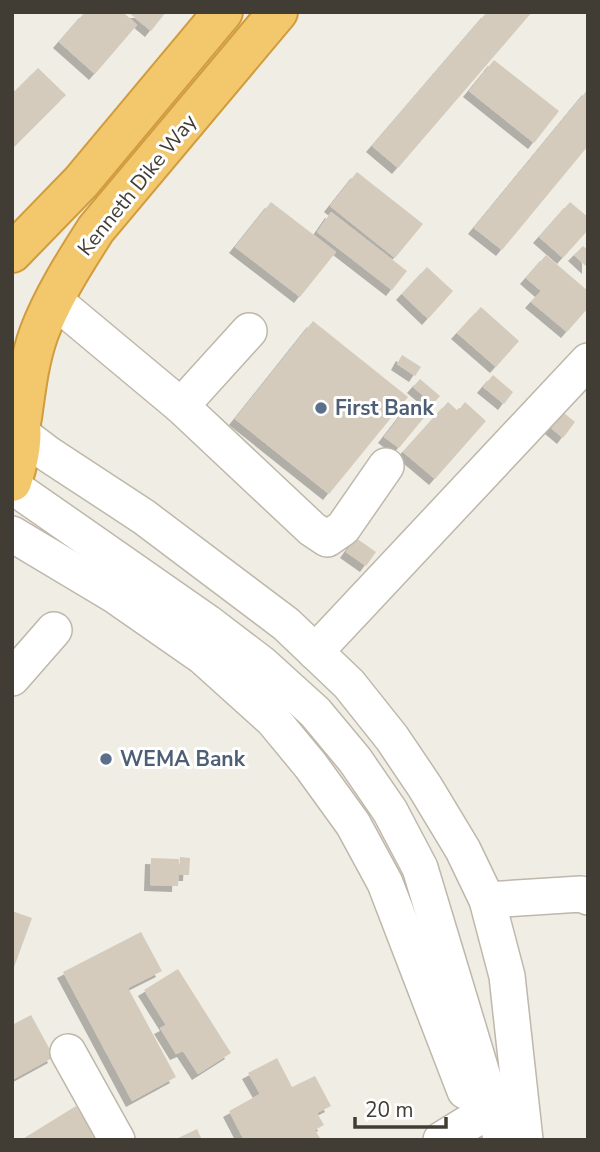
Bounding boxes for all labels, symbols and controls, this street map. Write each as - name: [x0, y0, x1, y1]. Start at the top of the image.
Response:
- street label: Kenneth Dike Way: [71, 108, 203, 262]
- place label: First Bank: [335, 394, 434, 422]
- marker: First Bank: [313, 400, 329, 416]
- place label: WEMA Bank: [120, 745, 246, 773]
- marker: WEMA Bank: [98, 751, 114, 767]
- scale bar: [355, 1086, 446, 1130]
- text: 20 m: [365, 1096, 414, 1124]

